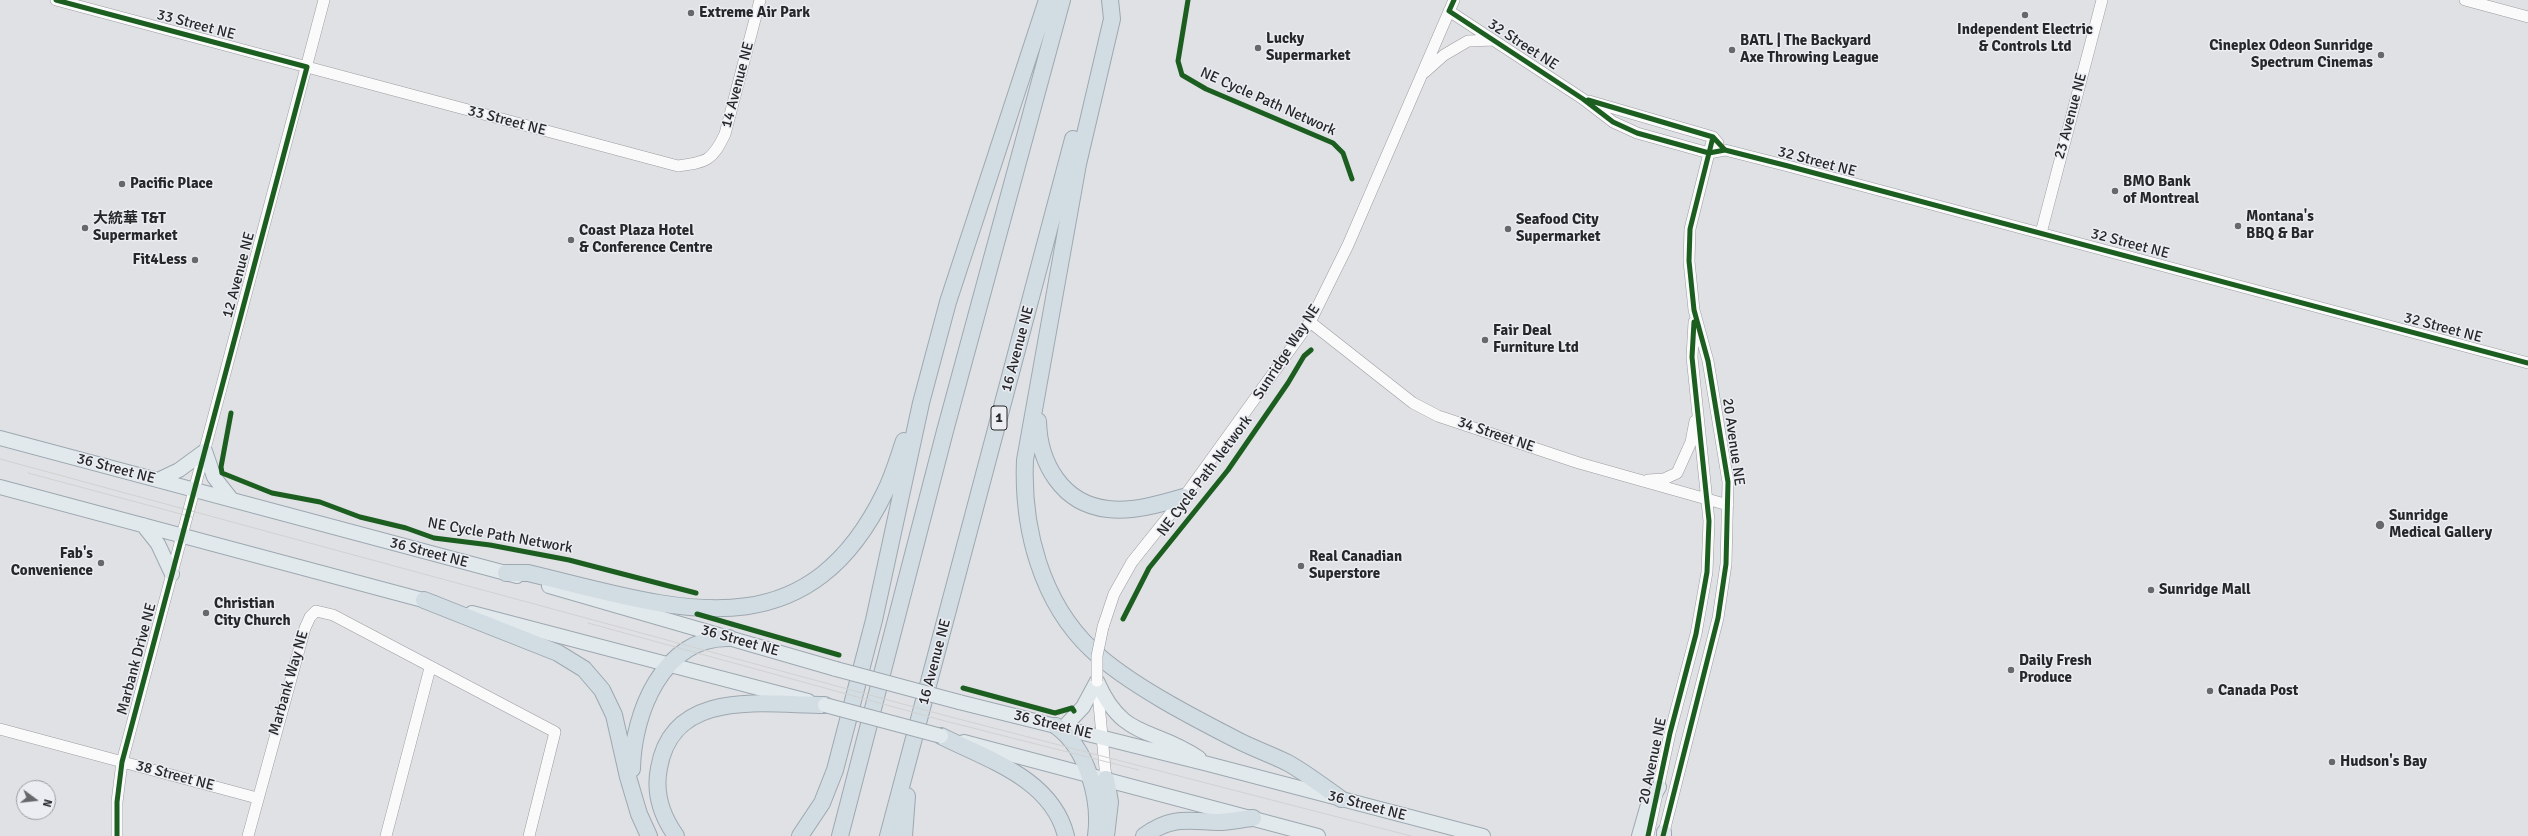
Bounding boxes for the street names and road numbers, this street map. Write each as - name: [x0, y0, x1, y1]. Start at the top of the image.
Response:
- street label: 33 Street NE: [155, 6, 237, 44]
- street label: 32 Street NE: [1484, 16, 1562, 74]
- street label: 14 Avenue NE: [718, 40, 758, 130]
- street label: NE Cycle Path Network: [1197, 64, 1339, 140]
- street label: 23 Avenue NE: [2051, 71, 2091, 161]
- street label: 33 Street NE: [466, 102, 548, 140]
- street label: 32 Street NE: [1776, 143, 1858, 181]
- street label: 32 Street NE: [2089, 225, 2171, 263]
- street label: 12 Avenue NE: [219, 230, 259, 320]
- street label: Sunridge Way NE: [1250, 301, 1324, 403]
- street label: 16 Avenue NE: [998, 304, 1038, 394]
- street label: 32 Street NE: [2402, 309, 2484, 347]
- street label: 20 Avenue NE: [1718, 397, 1748, 487]
- road number: 1: [991, 406, 1007, 430]
- street label: NE Cycle Path Network: [1154, 412, 1256, 540]
- street label: 34 Street NE: [1455, 413, 1537, 457]
- street label: 36 Street NE: [75, 450, 157, 488]
- street label: NE Cycle Path Network: [426, 514, 574, 558]
- street label: 36 Street NE: [388, 534, 470, 572]
- street label: Marbank Drive NE: [113, 601, 161, 717]
- street label: 16 Avenue NE: [915, 617, 955, 707]
- street label: 36 Street NE: [699, 621, 781, 661]
- street label: Marbank Way NE: [265, 628, 313, 738]
- street label: 36 Street NE: [1012, 707, 1094, 743]
- street label: 20 Avenue NE: [1635, 716, 1671, 806]
- street label: 38 Street NE: [134, 757, 216, 795]
- street label: 36 Street NE: [1326, 787, 1408, 825]

